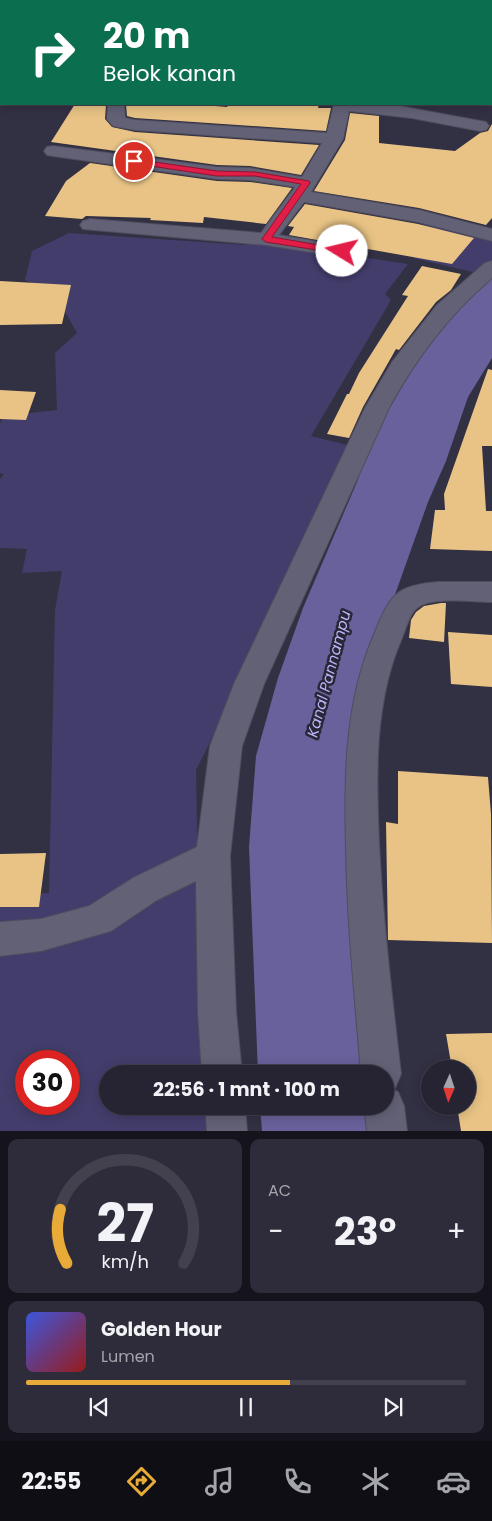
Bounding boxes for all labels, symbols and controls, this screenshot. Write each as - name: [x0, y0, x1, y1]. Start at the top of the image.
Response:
- text: 20 m: [103, 11, 190, 60]
- icon: right: [20, 20, 85, 85]
- text: Belok kanan: [103, 58, 236, 89]
- pin: [113, 140, 155, 182]
- icon: arrive: [120, 147, 148, 175]
- position arrow: [315, 224, 367, 276]
- water label: Kanal Pannampu: [302, 608, 356, 740]
- speed limit sign: 30: [15, 1050, 80, 1115]
- north arrow: [421, 1060, 476, 1115]
- map controls: [421, 1060, 476, 1115]
- text: 22:56 · 1 mnt · 100 m: [153, 1076, 340, 1103]
- text: AC: [268, 1179, 291, 1202]
- text: 27: [96, 1187, 154, 1260]
- text: 23°: [334, 1205, 396, 1258]
- text: −: [268, 1212, 283, 1251]
- text: +: [447, 1212, 466, 1251]
- text: km/h: [101, 1249, 149, 1274]
- text: Golden Hour: [101, 1316, 222, 1343]
- text: Lumen: [101, 1345, 155, 1368]
- icon: previous: [85, 1393, 113, 1421]
- icon: pause: [232, 1393, 260, 1421]
- icon: next: [379, 1393, 407, 1421]
- icon: directions: [124, 1464, 159, 1499]
- icon: music: [202, 1464, 237, 1499]
- icon: phone: [280, 1464, 315, 1499]
- icon: climate: [358, 1464, 393, 1499]
- icon: car: [436, 1464, 471, 1499]
- text: 22:55: [21, 1466, 81, 1497]

